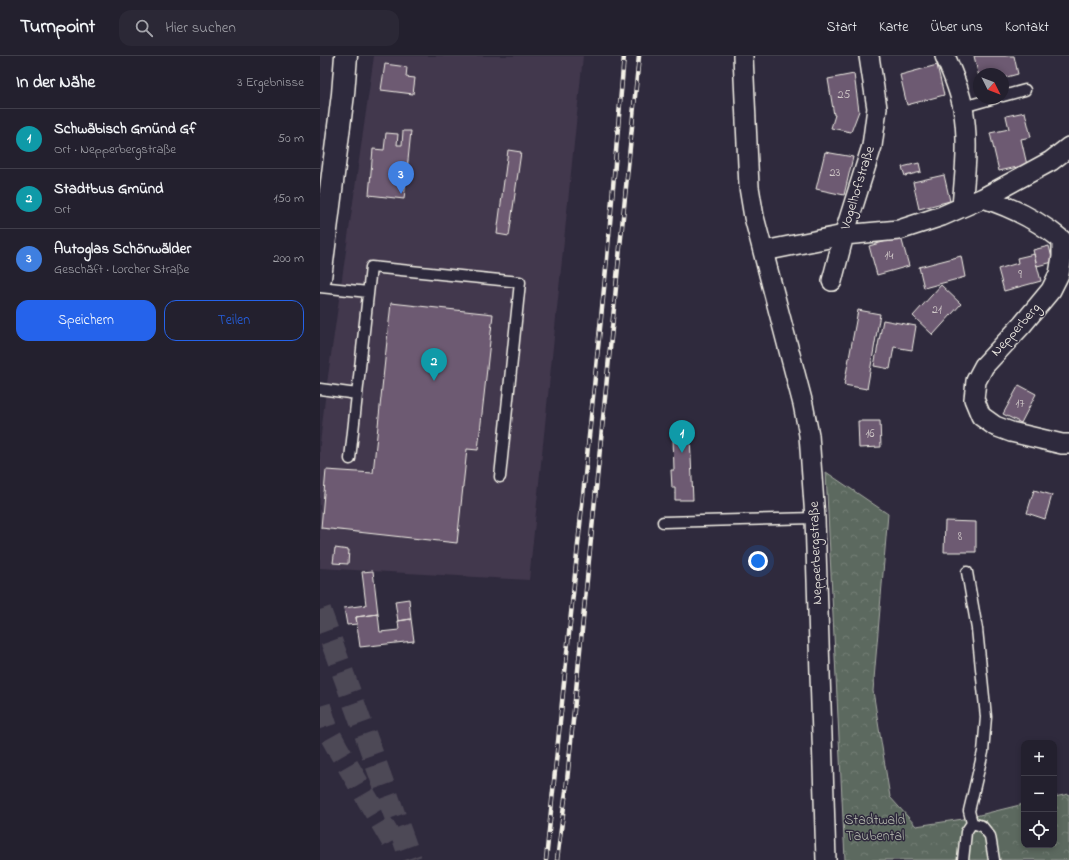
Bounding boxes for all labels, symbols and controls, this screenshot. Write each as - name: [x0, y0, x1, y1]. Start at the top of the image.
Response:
- search box: [119, 10, 399, 46]
- text: Turnpoint: [20, 14, 95, 41]
- icon: search: [133, 17, 155, 39]
- text: Hier suchen: [165, 17, 236, 39]
- text: Start: [827, 17, 857, 38]
- text: Karte: [879, 17, 909, 38]
- text: Über uns: [931, 17, 983, 38]
- text: Kontakt: [1005, 17, 1049, 38]
- north arrow: [973, 68, 1009, 104]
- text: In der Nähe: [16, 70, 95, 95]
- text: 3 Ergebnisse: [237, 73, 304, 92]
- house number: 25: [838, 86, 851, 104]
- text: Schwäbisch Gmünd Gf: [54, 118, 196, 140]
- text: 1: [27, 129, 31, 148]
- text: 50 m: [278, 129, 304, 148]
- text: Ort · Nepperbergstraße: [54, 140, 176, 159]
- street label: Vogelhofstraße: [835, 143, 882, 234]
- pin: 3: [388, 161, 414, 194]
- house number: 23: [830, 164, 841, 182]
- text: Stadtbus Gmünd: [54, 178, 164, 200]
- text: 2: [26, 189, 32, 208]
- text: 150 m: [273, 189, 304, 208]
- text: Ort: [54, 200, 71, 219]
- text: Autoglas Schönwälder: [54, 238, 191, 260]
- house number: 14: [885, 247, 893, 265]
- text: 3: [26, 249, 32, 268]
- text: 200 m: [273, 249, 304, 268]
- text: Geschäft · Lorcher Straße: [54, 260, 189, 279]
- house number: 9: [1018, 266, 1022, 284]
- street label: Nepperberg: [986, 298, 1047, 362]
- button: Speichern: [16, 300, 156, 341]
- button: Teilen: [164, 300, 304, 341]
- house number: 21: [932, 301, 942, 319]
- pin: 2: [421, 348, 447, 381]
- house number: 17: [1016, 395, 1024, 413]
- pin: 1: [669, 420, 695, 453]
- house number: 16: [865, 425, 875, 443]
- street label: Nepperbergstraße: [804, 500, 829, 605]
- house number: 8: [958, 528, 963, 546]
- your location: [748, 551, 768, 571]
- map controls: [1021, 740, 1057, 848]
- button: +: [1021, 740, 1057, 776]
- button: −: [1021, 776, 1057, 812]
- park label: Stadtwald Taubental: [845, 810, 906, 847]
- button: locate: [1021, 812, 1057, 848]

